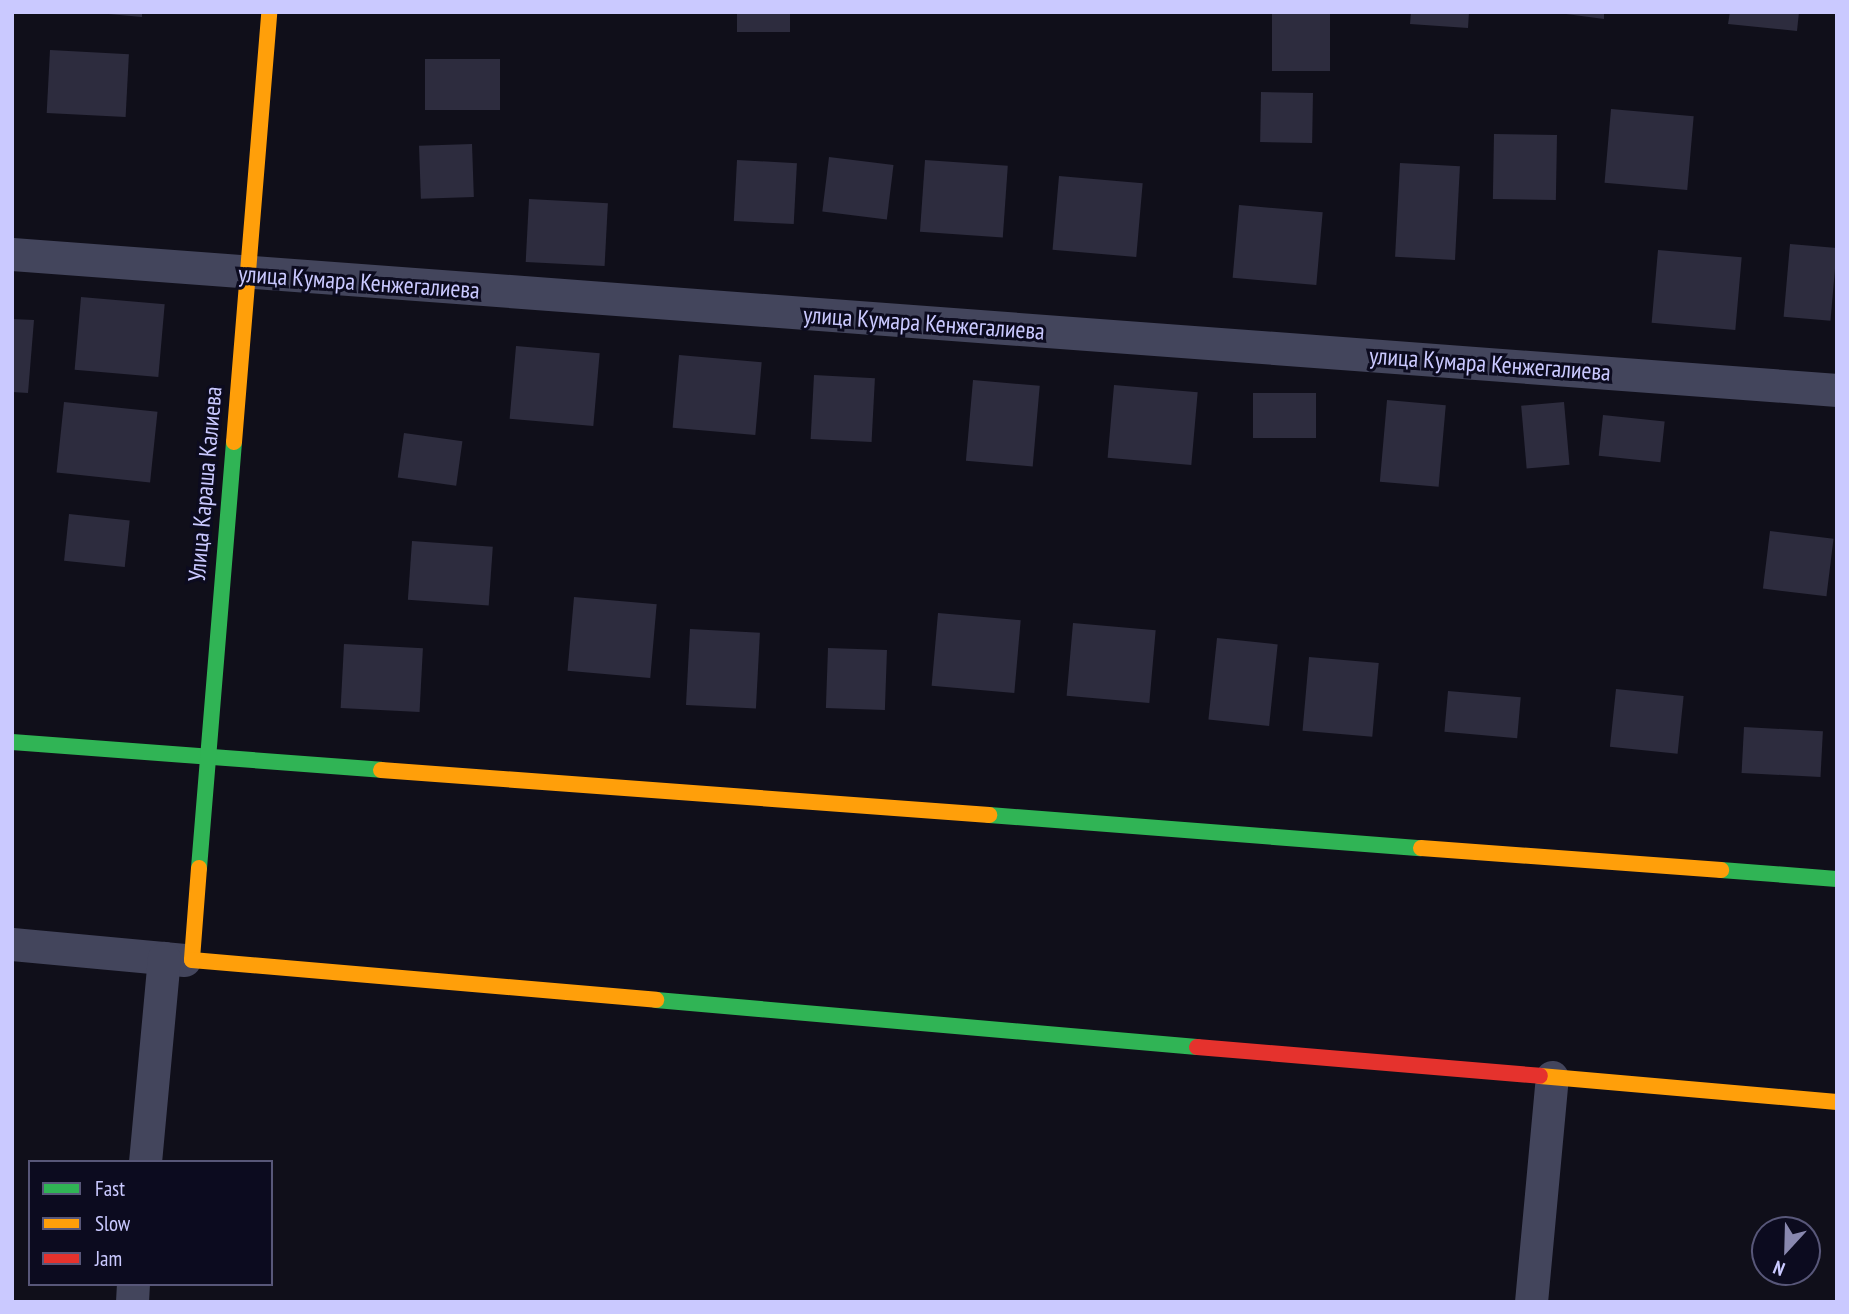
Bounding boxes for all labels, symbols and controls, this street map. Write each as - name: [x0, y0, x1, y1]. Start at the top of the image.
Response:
- street label: улица Кумара Кенжегалиева: [237, 259, 481, 305]
- street label: улица Кумара Кенжегалиева: [802, 300, 1046, 346]
- street label: улица Кумара Кенжегалиева: [1368, 341, 1612, 387]
- street label: Улица Караша Калиева: [182, 385, 228, 583]
- legend: [28, 1160, 273, 1286]
- text: Fast: [95, 1175, 125, 1202]
- text: Slow: [95, 1210, 130, 1237]
- north arrow: [1751, 1216, 1821, 1286]
- text: Jam: [95, 1245, 122, 1272]
- text: N: [1770, 1256, 1788, 1282]

